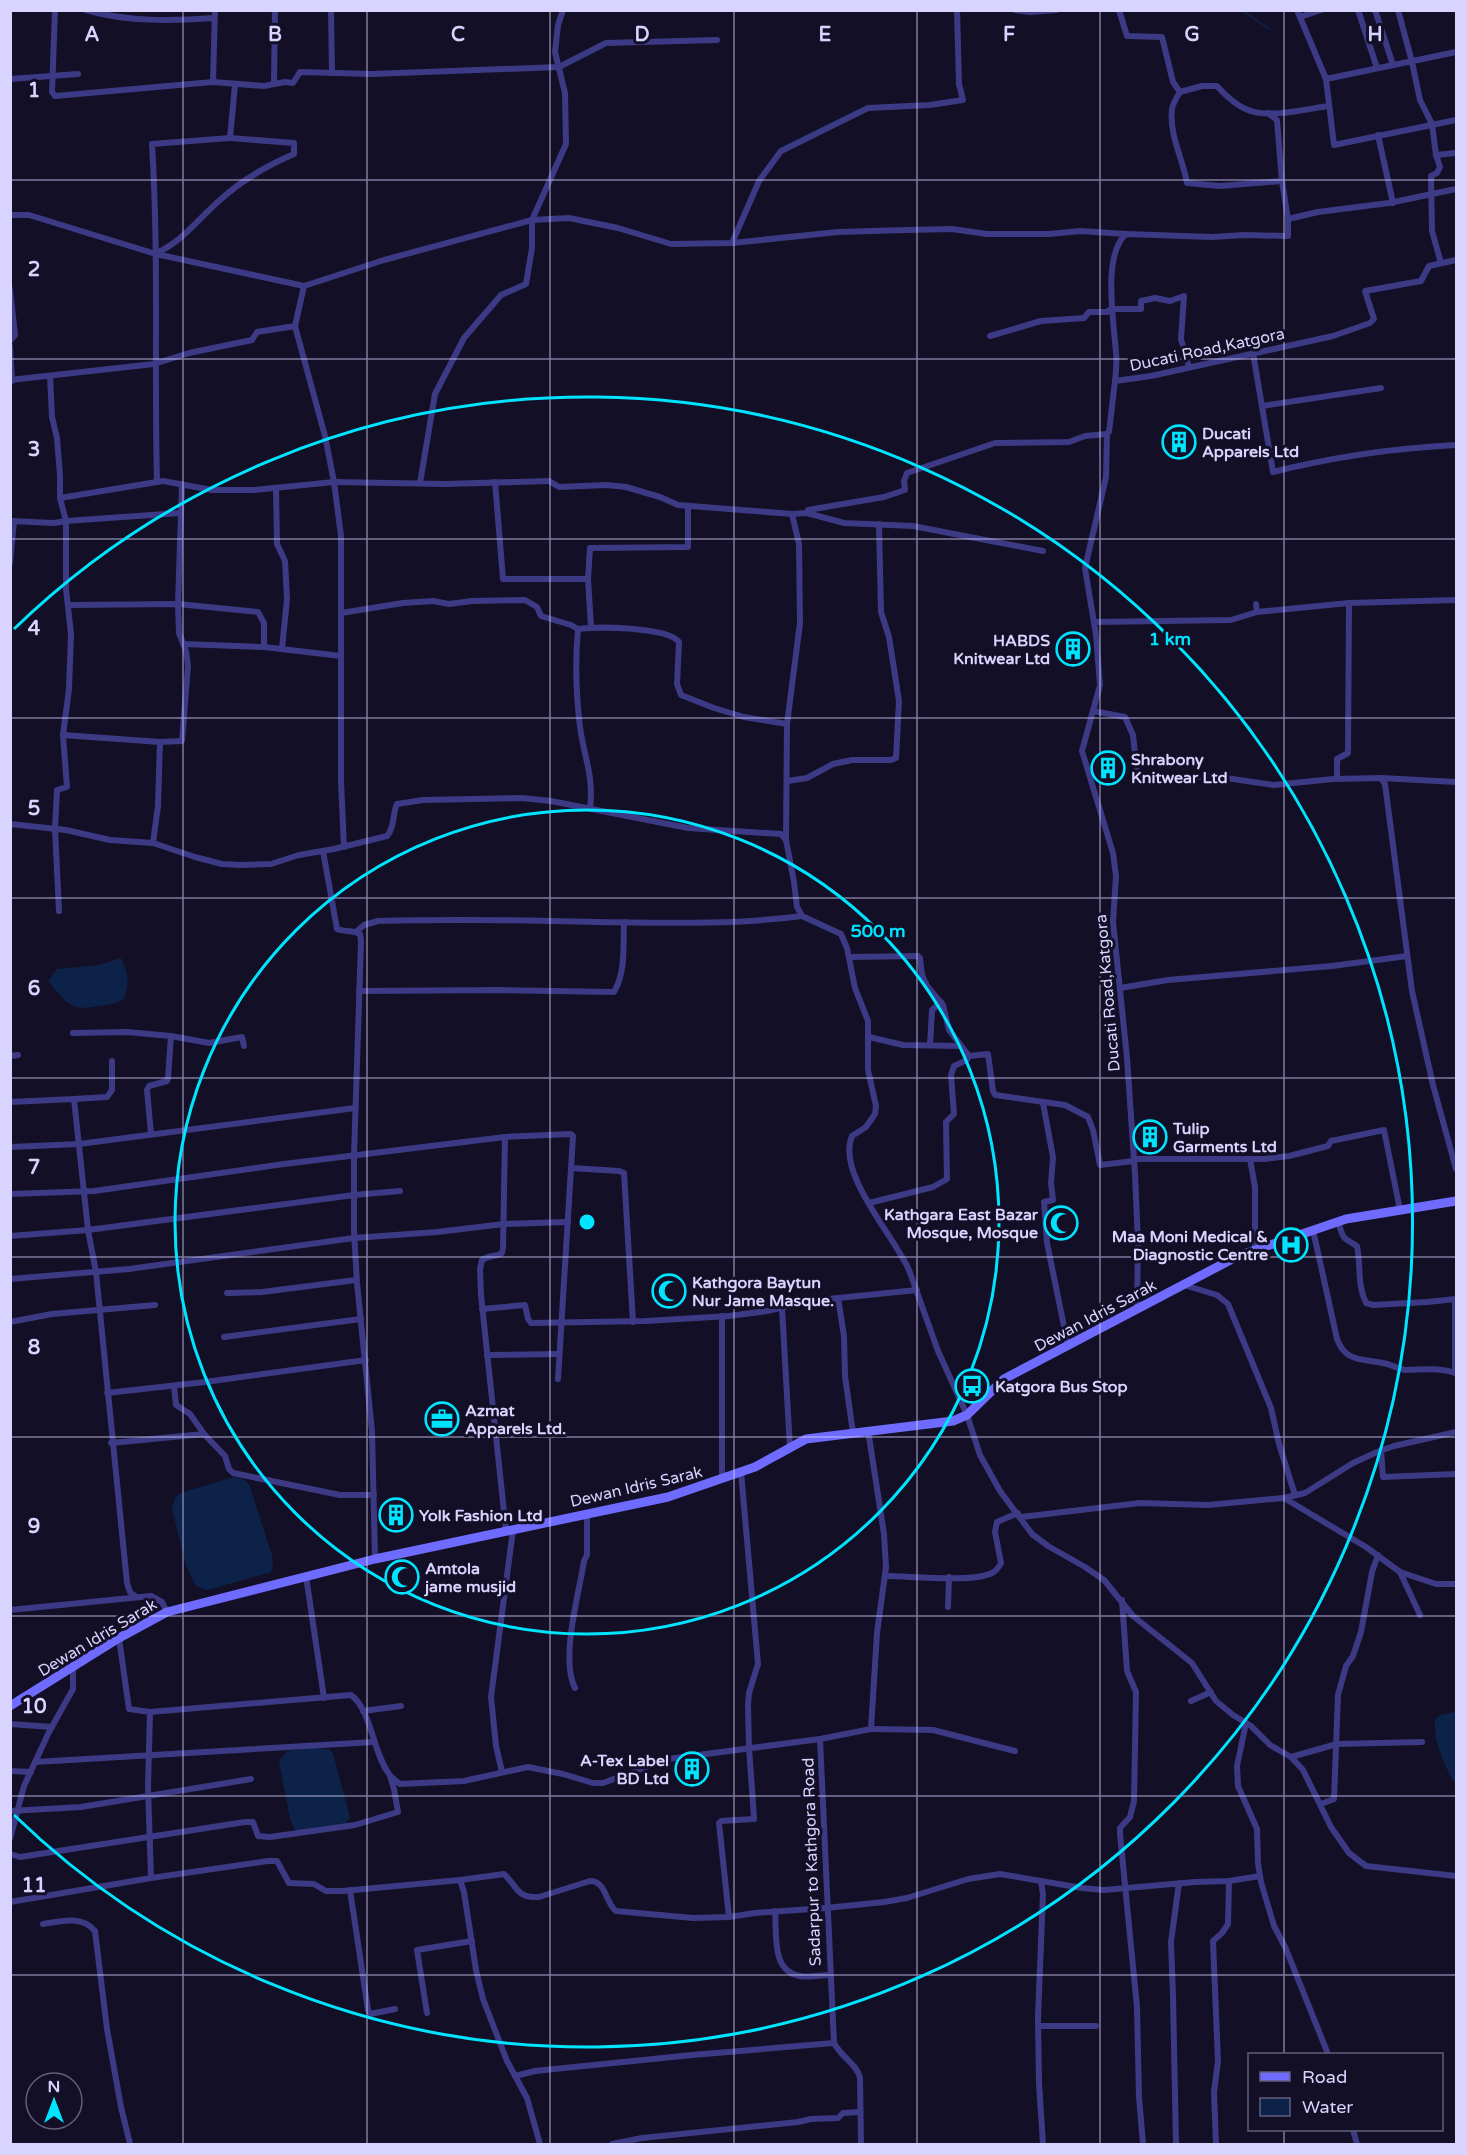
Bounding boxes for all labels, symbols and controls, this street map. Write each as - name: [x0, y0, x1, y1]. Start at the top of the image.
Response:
- text: A: [85, 23, 100, 47]
- text: B: [268, 23, 282, 47]
- text: C: [451, 23, 465, 47]
- text: D: [634, 23, 650, 47]
- text: E: [819, 23, 832, 47]
- text: F: [1003, 23, 1015, 47]
- text: G: [1184, 23, 1200, 47]
- text: H: [1367, 23, 1383, 47]
- text: 1: [28, 79, 40, 103]
- text: 2: [28, 258, 40, 282]
- street label: Ducati Road,Katgora: [1128, 324, 1287, 376]
- building icon: Ducati Apparels Ltd: [1161, 424, 1197, 460]
- place label: Ducati Apparels Ltd: [1202, 424, 1299, 462]
- text: 3: [28, 438, 40, 462]
- text: 4: [28, 617, 41, 641]
- text: 1 km: [1149, 628, 1191, 650]
- place label: HABDS Knitwear Ltd: [953, 631, 1050, 669]
- building icon: HABDS Knitwear Ltd: [1055, 631, 1091, 667]
- building icon: Shrabony Knitwear Ltd: [1090, 750, 1126, 786]
- place label: Shrabony Knitwear Ltd: [1131, 750, 1228, 788]
- text: 5: [28, 797, 40, 821]
- street label: Ducati Road,Katgora: [1091, 913, 1125, 1073]
- text: 500 m: [850, 920, 906, 942]
- text: 6: [28, 977, 40, 1001]
- building icon: Tulip Garments Ltd: [1132, 1119, 1168, 1155]
- place label: Tulip Garments Ltd: [1172, 1119, 1277, 1157]
- text: 7: [28, 1156, 40, 1180]
- place label: Kathgara East Bazar Mosque, Mosque: [884, 1205, 1039, 1243]
- mosque icon: Kathgara East Bazar Mosque, Mosque: [1043, 1205, 1079, 1241]
- centre of rings: [577, 1212, 597, 1232]
- place label: Maa Moni Medical & Diagnostic Centre: [1112, 1227, 1268, 1265]
- hospital icon: Maa Moni Medical & Diagnostic Centre: [1273, 1227, 1309, 1263]
- mosque icon: Kathgora Baytun Nur Jame Masque.: [651, 1273, 687, 1309]
- place label: Kathgora Baytun Nur Jame Masque.: [692, 1273, 834, 1311]
- street label: Dewan Idris Sarak: [1031, 1275, 1160, 1356]
- text: 8: [28, 1336, 40, 1360]
- bus stop icon: Katgora Bus Stop: [954, 1368, 990, 1404]
- place label: Katgora Bus Stop: [995, 1377, 1128, 1397]
- office icon: Azmat Apparels Ltd.: [424, 1401, 460, 1437]
- place label: Azmat Apparels Ltd.: [465, 1401, 566, 1439]
- street label: Dewan Idris Sarak: [568, 1462, 705, 1512]
- building icon: Yolk Fashion Ltd: [378, 1497, 414, 1533]
- place label: Yolk Fashion Ltd: [419, 1506, 542, 1526]
- text: 9: [28, 1515, 40, 1539]
- mosque icon: Amtola jame musjid: [384, 1559, 420, 1595]
- place label: Amtola jame musjid: [423, 1559, 516, 1597]
- street label: Dewan Idris Sarak: [34, 1594, 161, 1681]
- text: 10: [21, 1695, 47, 1719]
- place label: A-Tex Label BD Ltd: [580, 1751, 669, 1789]
- building icon: A-Tex Label BD Ltd: [674, 1751, 710, 1787]
- street label: Sadarpur to Kathgora Road: [798, 1757, 826, 1967]
- text: 11: [21, 1874, 47, 1898]
- legend: [1248, 2053, 1443, 2131]
- text: Road: [1302, 2066, 1347, 2088]
- north arrow: [24, 2071, 84, 2131]
- text: N: [48, 2077, 60, 2097]
- text: Water: [1302, 2096, 1353, 2118]

